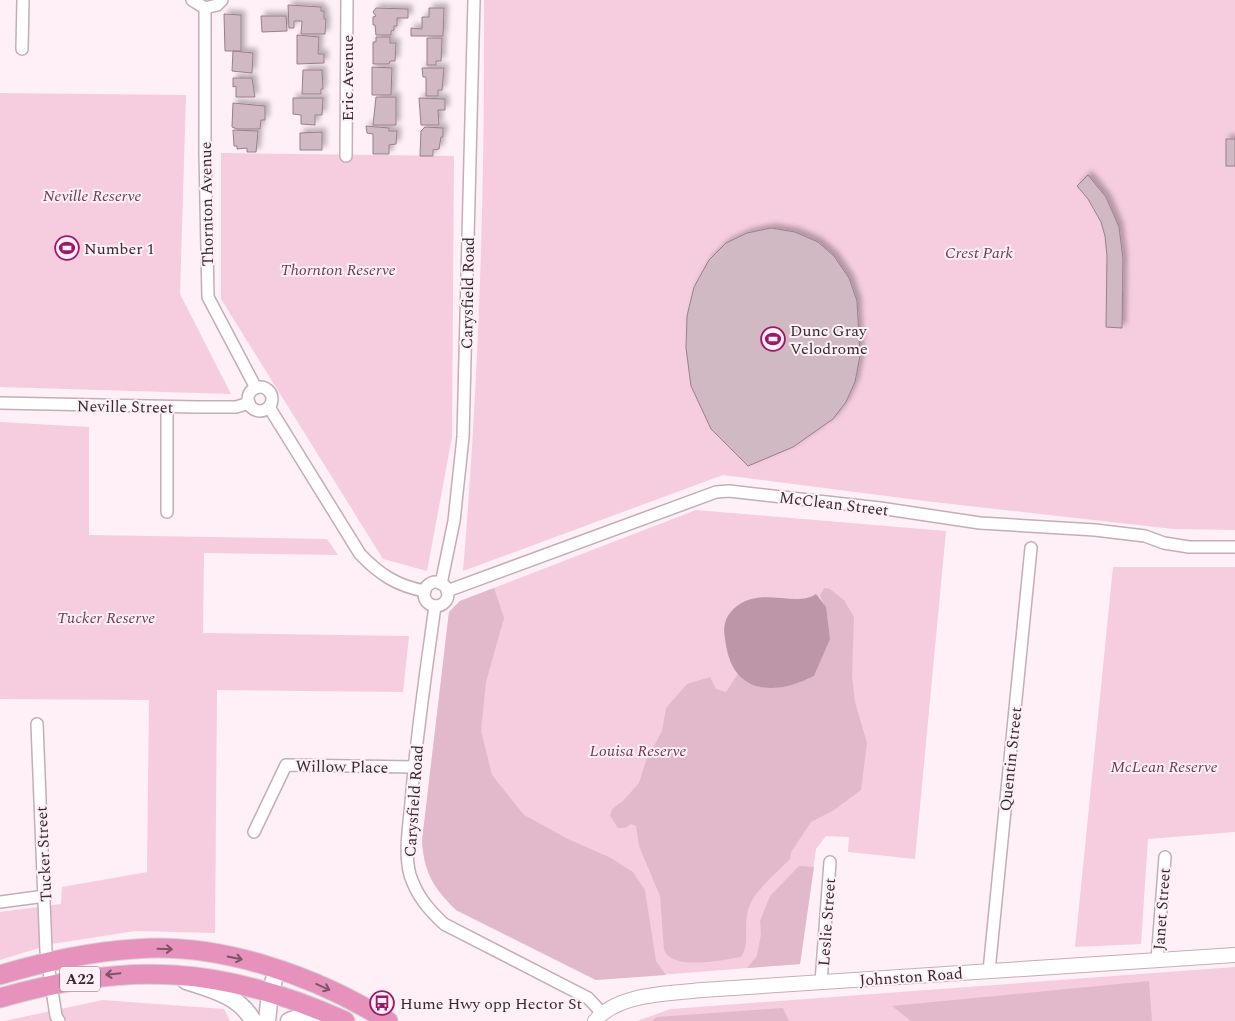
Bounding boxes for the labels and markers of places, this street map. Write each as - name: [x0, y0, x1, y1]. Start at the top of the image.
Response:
- sports icon: Number 1: [54, 235, 80, 261]
- place label: Number 1: [84, 237, 155, 261]
- place label: Dunc Gray Velodrome: [790, 319, 868, 361]
- sports icon: Dunc Gray Velodrome: [760, 326, 786, 352]
- bus stop icon: Hume Hwy opp Hector St: [369, 990, 395, 1016]
- place label: Hume Hwy opp Hector St: [400, 992, 583, 1016]

